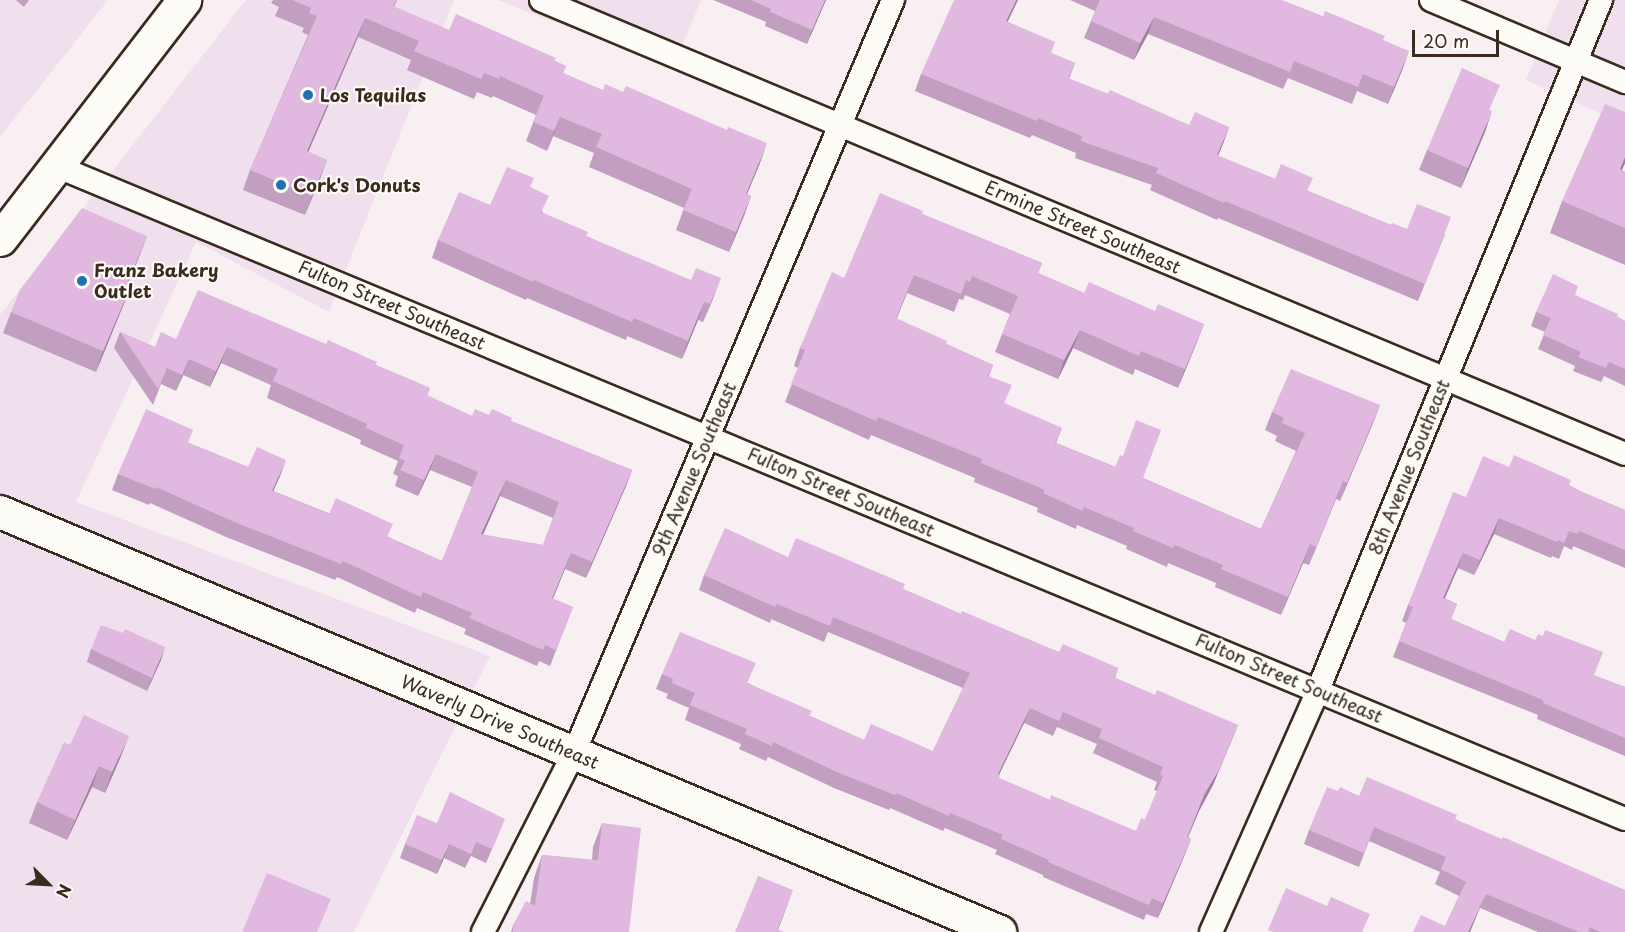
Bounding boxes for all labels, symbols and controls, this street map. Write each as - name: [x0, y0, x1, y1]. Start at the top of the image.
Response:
- scale bar: [1415, 18, 1502, 56]
- text: 20 m: [1423, 27, 1469, 54]
- place label: Los Tequilas: [320, 84, 427, 106]
- marker: Los Tequilas: [301, 88, 315, 102]
- place label: Cork's Donuts: [293, 174, 421, 196]
- street label: Ermine Street Southeast: [981, 176, 1185, 278]
- marker: Cork's Donuts: [274, 178, 288, 192]
- street label: Fulton Street Southeast: [294, 255, 490, 355]
- place label: Franz Bakery Outlet: [94, 260, 219, 302]
- marker: Franz Bakery Outlet: [75, 274, 89, 288]
- street label: 8th Avenue Southeast: [1364, 376, 1454, 558]
- street label: 9th Avenue Southeast: [648, 379, 740, 559]
- street label: Fulton Street Southeast: [743, 442, 939, 542]
- street label: Fulton Street Southeast: [1191, 628, 1387, 728]
- street label: Waverly Drive Southeast: [398, 670, 602, 774]
- north arrow: [18, 854, 78, 914]
- text: N: [51, 881, 78, 902]

